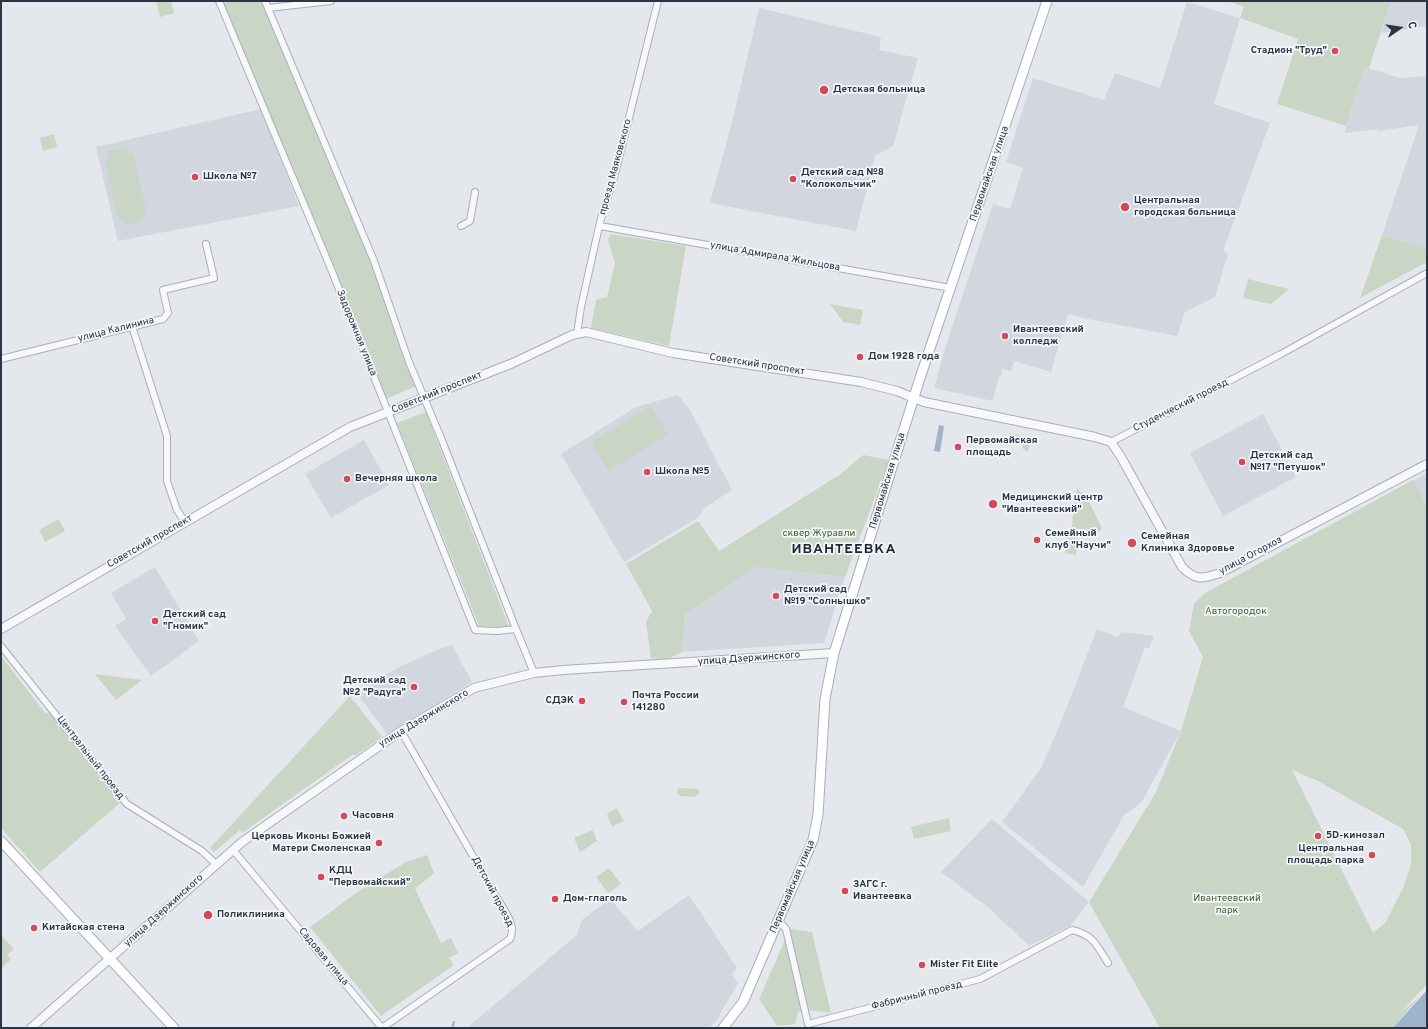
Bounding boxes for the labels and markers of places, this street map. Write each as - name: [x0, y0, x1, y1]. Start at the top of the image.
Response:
- place label: Стадион "Труд": [1251, 45, 1327, 57]
- marker: Стадион "Труд": [1330, 46, 1340, 56]
- marker: Детская больница: [818, 84, 830, 96]
- place label: Детская больница: [833, 84, 925, 96]
- place label: Детский сад №8 "Колокольчик": [801, 167, 884, 190]
- place label: Школа №7: [203, 171, 257, 183]
- marker: Школа №7: [190, 172, 200, 182]
- marker: Детский сад №8 "Колокольчик": [788, 174, 798, 184]
- place label: Центральная городская больница: [1134, 195, 1236, 218]
- marker: Центральная городская больница: [1119, 201, 1131, 213]
- place label: Ивантеевский колледж: [1013, 324, 1084, 348]
- marker: Ивантеевский колледж: [1000, 331, 1010, 341]
- place label: Дом 1928 года: [868, 351, 939, 363]
- marker: Дом 1928 года: [855, 352, 865, 362]
- place label: Первомайская площадь: [966, 435, 1038, 458]
- marker: Первомайская площадь: [953, 442, 963, 452]
- place label: Детский сад №17 "Петушок": [1250, 450, 1326, 474]
- marker: Детский сад №17 "Петушок": [1237, 457, 1247, 467]
- place label: Школа №5: [655, 466, 710, 478]
- marker: Школа №5: [642, 467, 652, 477]
- place label: Вечерняя школа: [355, 473, 437, 485]
- marker: Вечерняя школа: [342, 474, 352, 484]
- place label: Медицинский центр "Ивантеевский": [1002, 492, 1103, 516]
- marker: Медицинский центр "Ивантеевский": [987, 498, 999, 510]
- place label: Семейный клуб "Научи": [1045, 528, 1111, 552]
- place label: Семейная Клиника Здоровье: [1141, 531, 1235, 554]
- marker: Семейный клуб "Научи": [1032, 535, 1042, 545]
- marker: Семейная Клиника Здоровье: [1126, 537, 1138, 549]
- place label: Детский сад №19 "Солнышко": [784, 584, 870, 608]
- marker: Детский сад №19 "Солнышко": [771, 591, 781, 601]
- place label: Детский сад "Гномик": [163, 609, 226, 632]
- marker: Детский сад "Гномик": [150, 616, 160, 626]
- place label: Детский сад №2 "Радуга": [343, 675, 406, 698]
- marker: Детский сад №2 "Радуга": [409, 682, 419, 692]
- place label: Почта России 141280: [632, 690, 699, 714]
- place label: СДЭК: [545, 695, 574, 707]
- marker: СДЭК: [577, 696, 587, 706]
- marker: Почта России 141280: [619, 697, 629, 707]
- place label: Часовня: [352, 810, 394, 822]
- marker: Часовня: [339, 811, 349, 821]
- place label: 5D-кинозал: [1326, 830, 1385, 842]
- place label: Церковь Иконы Божией Матери Смоленская: [251, 831, 371, 854]
- marker: 5D-кинозал: [1313, 831, 1323, 841]
- marker: Церковь Иконы Божией Матери Смоленская: [374, 838, 384, 848]
- place label: Центральная площадь парка: [1287, 843, 1364, 866]
- marker: Центральная площадь парка: [1367, 850, 1377, 860]
- place label: КДЦ "Первомайский": [329, 865, 410, 888]
- marker: КДЦ "Первомайский": [316, 872, 326, 882]
- place label: ЗАГС г. Ивантеевка: [853, 879, 912, 902]
- marker: ЗАГС г. Ивантеевка: [840, 886, 850, 896]
- place label: Дом-глаголь: [563, 893, 627, 905]
- marker: Дом-глаголь: [550, 894, 560, 904]
- marker: Поликлиника: [202, 909, 214, 921]
- place label: Поликлиника: [217, 909, 285, 921]
- place label: Китайская стена: [42, 922, 125, 934]
- marker: Китайская стена: [29, 923, 39, 933]
- place label: Mister Fit Elite: [930, 959, 998, 971]
- marker: Mister Fit Elite: [917, 960, 927, 970]

